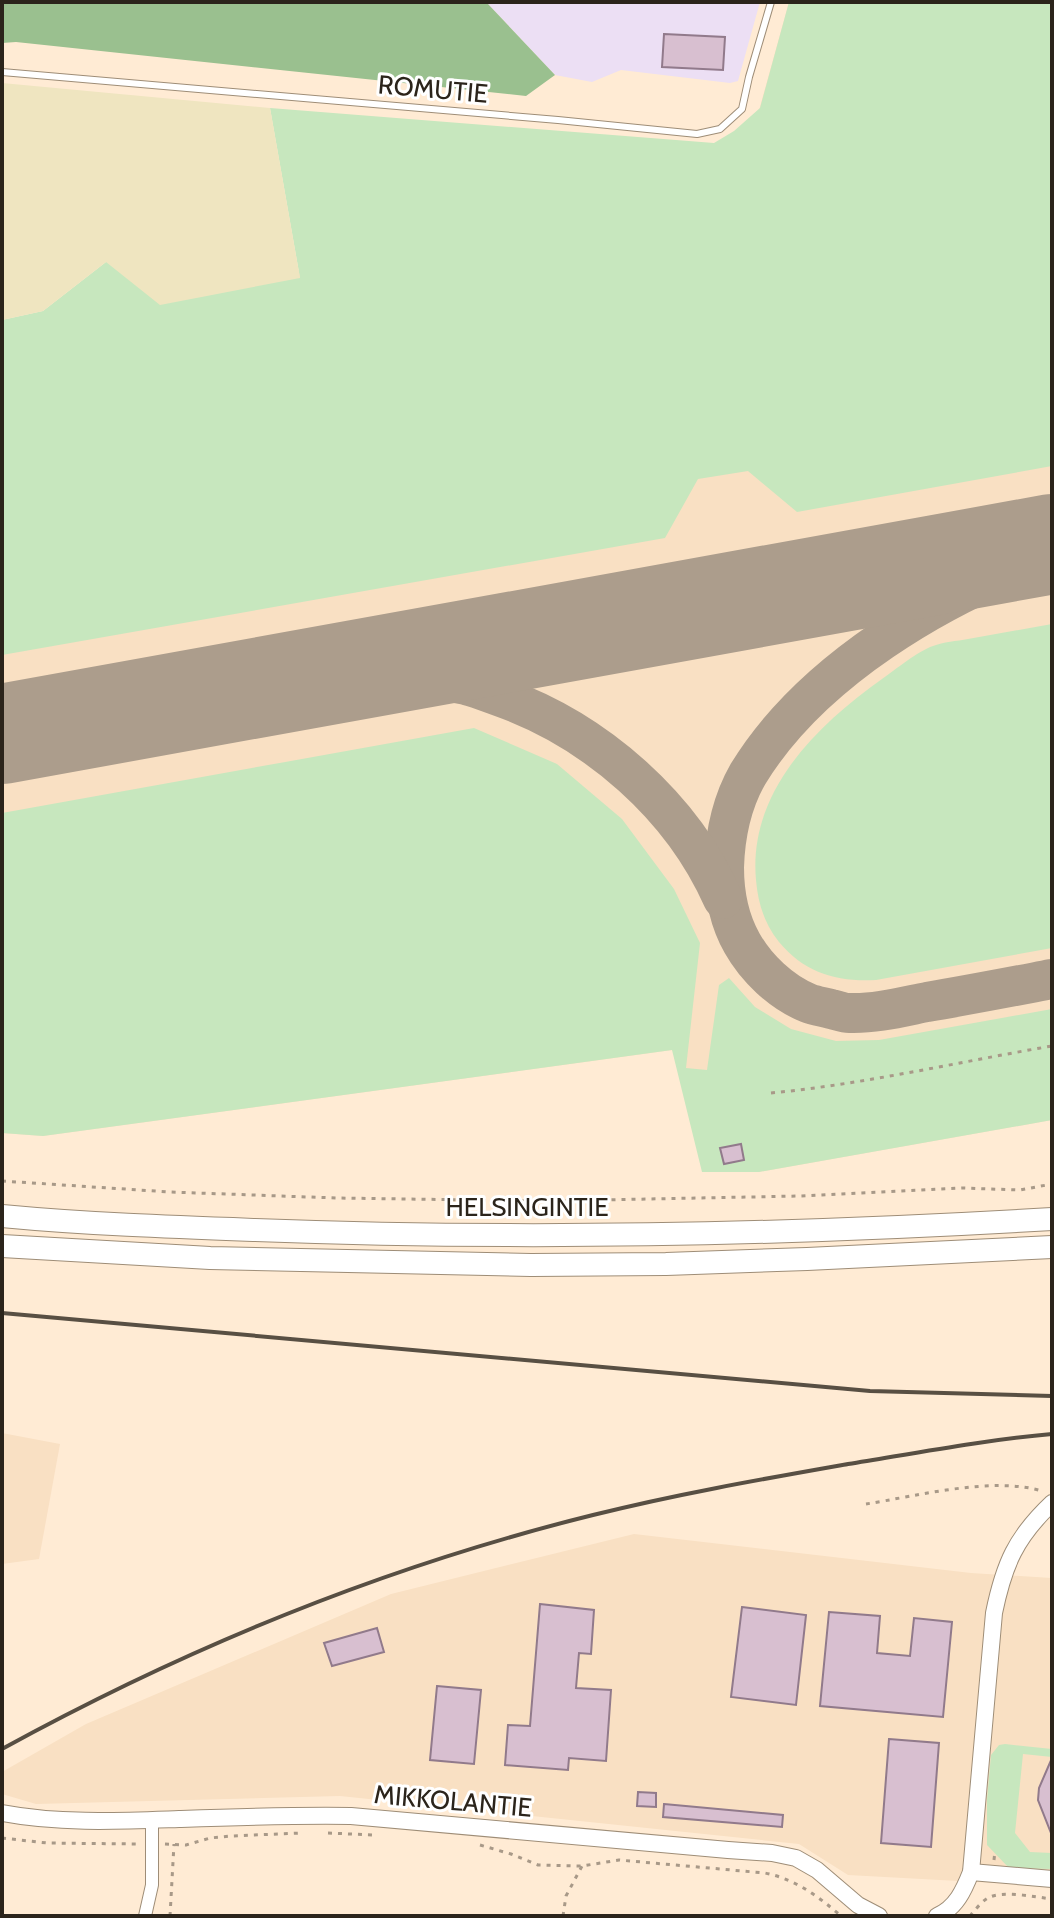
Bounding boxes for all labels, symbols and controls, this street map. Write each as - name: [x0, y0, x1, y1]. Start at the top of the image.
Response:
- street label: ROMUTIE: [377, 68, 489, 110]
- street label: HELSINGINTIE: [445, 1191, 609, 1223]
- street label: MIKKOLANTIE: [373, 1778, 533, 1824]

